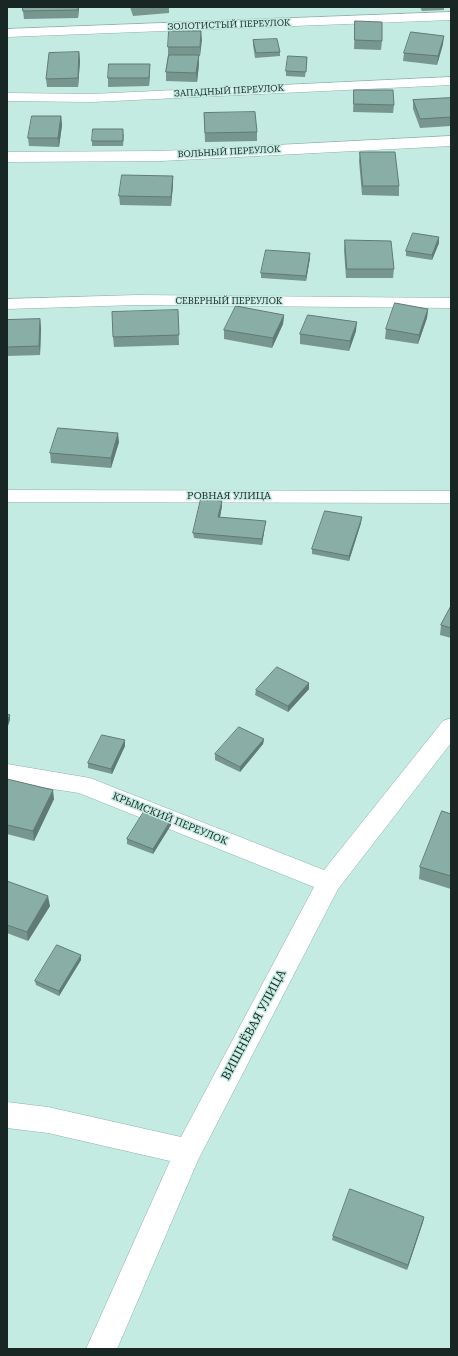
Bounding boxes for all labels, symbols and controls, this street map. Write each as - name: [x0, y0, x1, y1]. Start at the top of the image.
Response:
- street label: ЗОЛОТИСТЫЙ ПЕРЕУЛОК: [167, 17, 291, 33]
- street label: ЗАПАДНЫЙ ПЕРЕУЛОК: [174, 83, 284, 99]
- street label: ВОЛЬНЫЙ ПЕРЕУЛОК: [177, 144, 281, 160]
- street label: СЕВЕРНЫЙ ПЕРЕУЛОК: [176, 296, 282, 306]
- street label: РОВНАЯ УЛИЦА: [187, 490, 271, 502]
- street label: КРЫМСКИЙ ПЕРЕУЛОК: [110, 790, 230, 848]
- street label: ВИШНЁВАЯ УЛИЦА: [219, 967, 289, 1083]

